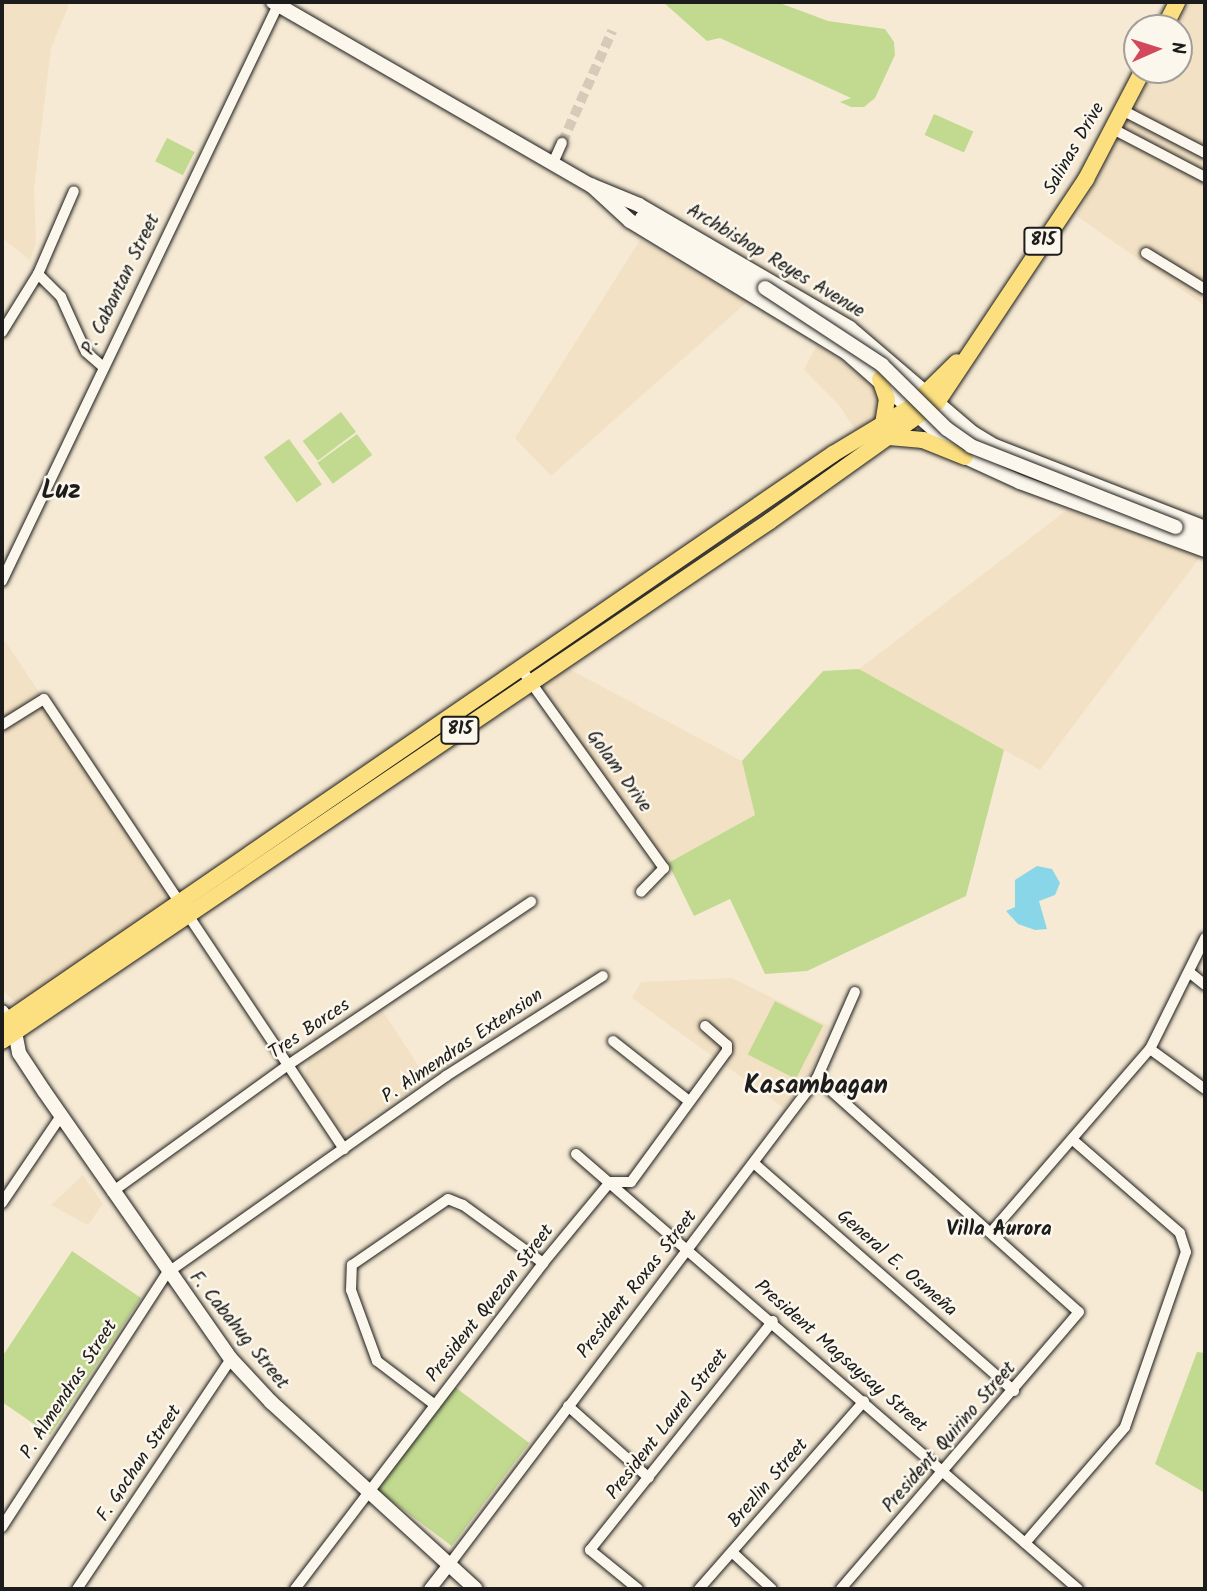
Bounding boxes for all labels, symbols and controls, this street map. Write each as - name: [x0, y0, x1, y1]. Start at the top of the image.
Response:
- north arrow: [1123, 14, 1193, 84]
- text: N: [1162, 41, 1192, 55]
- street label: Salinas Drive: [1039, 99, 1111, 199]
- street label: Archbishop Reyes Avenue: [682, 200, 868, 324]
- street label: P. Cabantan Street: [78, 211, 166, 359]
- road number: 815: [1022, 227, 1064, 256]
- district label: Luz: [41, 476, 81, 508]
- road number: 815: [439, 716, 481, 744]
- street label: Golam Drive: [581, 726, 655, 818]
- street label: P. Almendras Extension: [378, 985, 548, 1109]
- street label: Tres Borces: [265, 995, 355, 1065]
- district label: Kasambagan: [744, 1071, 888, 1103]
- street label: President Roxas Street: [573, 1206, 703, 1364]
- street label: General E. Osmeña: [831, 1206, 961, 1322]
- district label: Villa Aurora: [946, 1217, 1052, 1243]
- street label: President Quezon Street: [422, 1221, 560, 1387]
- street label: F. Cabahug Street: [183, 1267, 293, 1395]
- street label: President Magsaysay Street: [749, 1276, 931, 1438]
- street label: P. Almendras Street: [17, 1316, 123, 1464]
- street label: President Laurel Street: [602, 1345, 734, 1505]
- street label: President Quirino Street: [878, 1358, 1022, 1518]
- street label: F. Gochan Street: [93, 1401, 187, 1527]
- street label: Brezlin Street: [724, 1435, 814, 1533]

